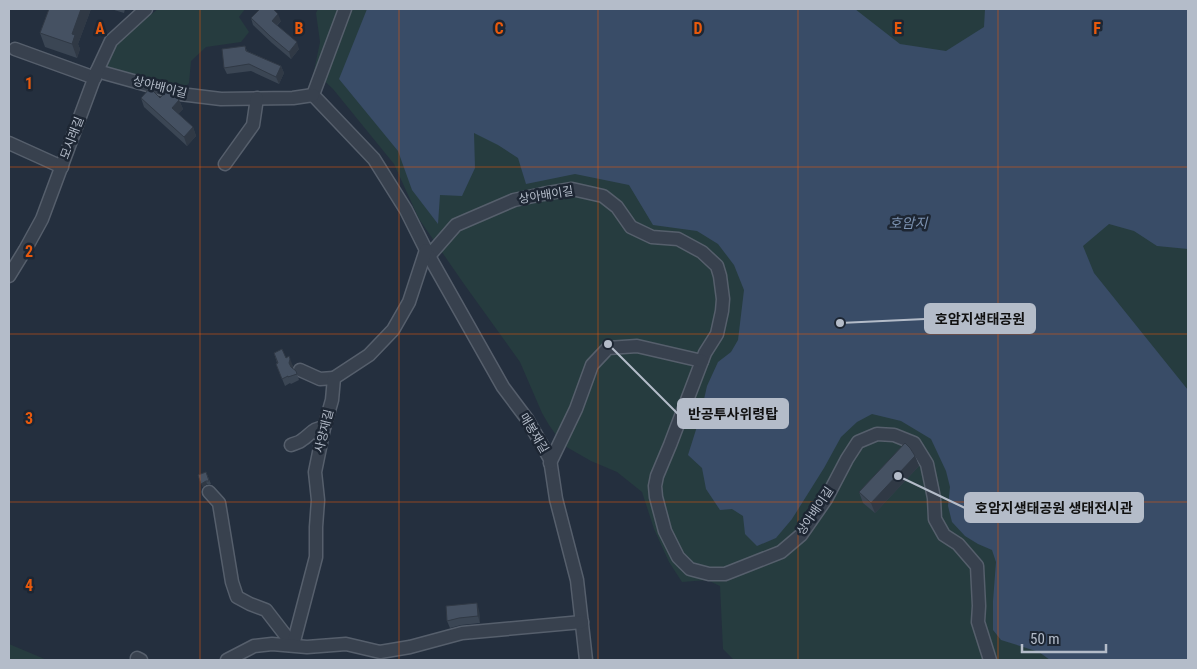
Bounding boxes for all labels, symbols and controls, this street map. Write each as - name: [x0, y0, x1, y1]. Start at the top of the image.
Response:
- text: A: [95, 19, 105, 38]
- text: B: [295, 19, 304, 38]
- text: C: [494, 19, 504, 38]
- text: D: [693, 19, 703, 38]
- text: E: [894, 19, 902, 38]
- text: F: [1093, 19, 1101, 38]
- text: 1: [25, 74, 33, 93]
- street label: 상아배이길: [132, 74, 188, 100]
- street label: 모시래길: [58, 115, 86, 161]
- street label: 상아배이길: [518, 184, 574, 206]
- water label: 호암지: [889, 215, 928, 231]
- text: 2: [25, 242, 33, 261]
- callout: 호암지생태공원: [925, 304, 1035, 333]
- text: 호암지생태공원: [935, 311, 1025, 327]
- callout: 반공투사위령탑: [678, 399, 788, 428]
- text: 반공투사위령탑: [688, 406, 778, 422]
- street label: 사양재길: [312, 408, 336, 454]
- text: 3: [25, 409, 33, 428]
- street label: 매봉재길: [517, 410, 551, 456]
- street label: 상아배이길: [794, 484, 836, 538]
- callout: 호암지생태공원 생태전시관: [965, 493, 1143, 522]
- text: 호암지생태공원 생태전시관: [975, 500, 1133, 516]
- text: 4: [25, 576, 33, 595]
- scale bar: [1022, 622, 1106, 654]
- text: 50 m: [1030, 630, 1060, 648]

